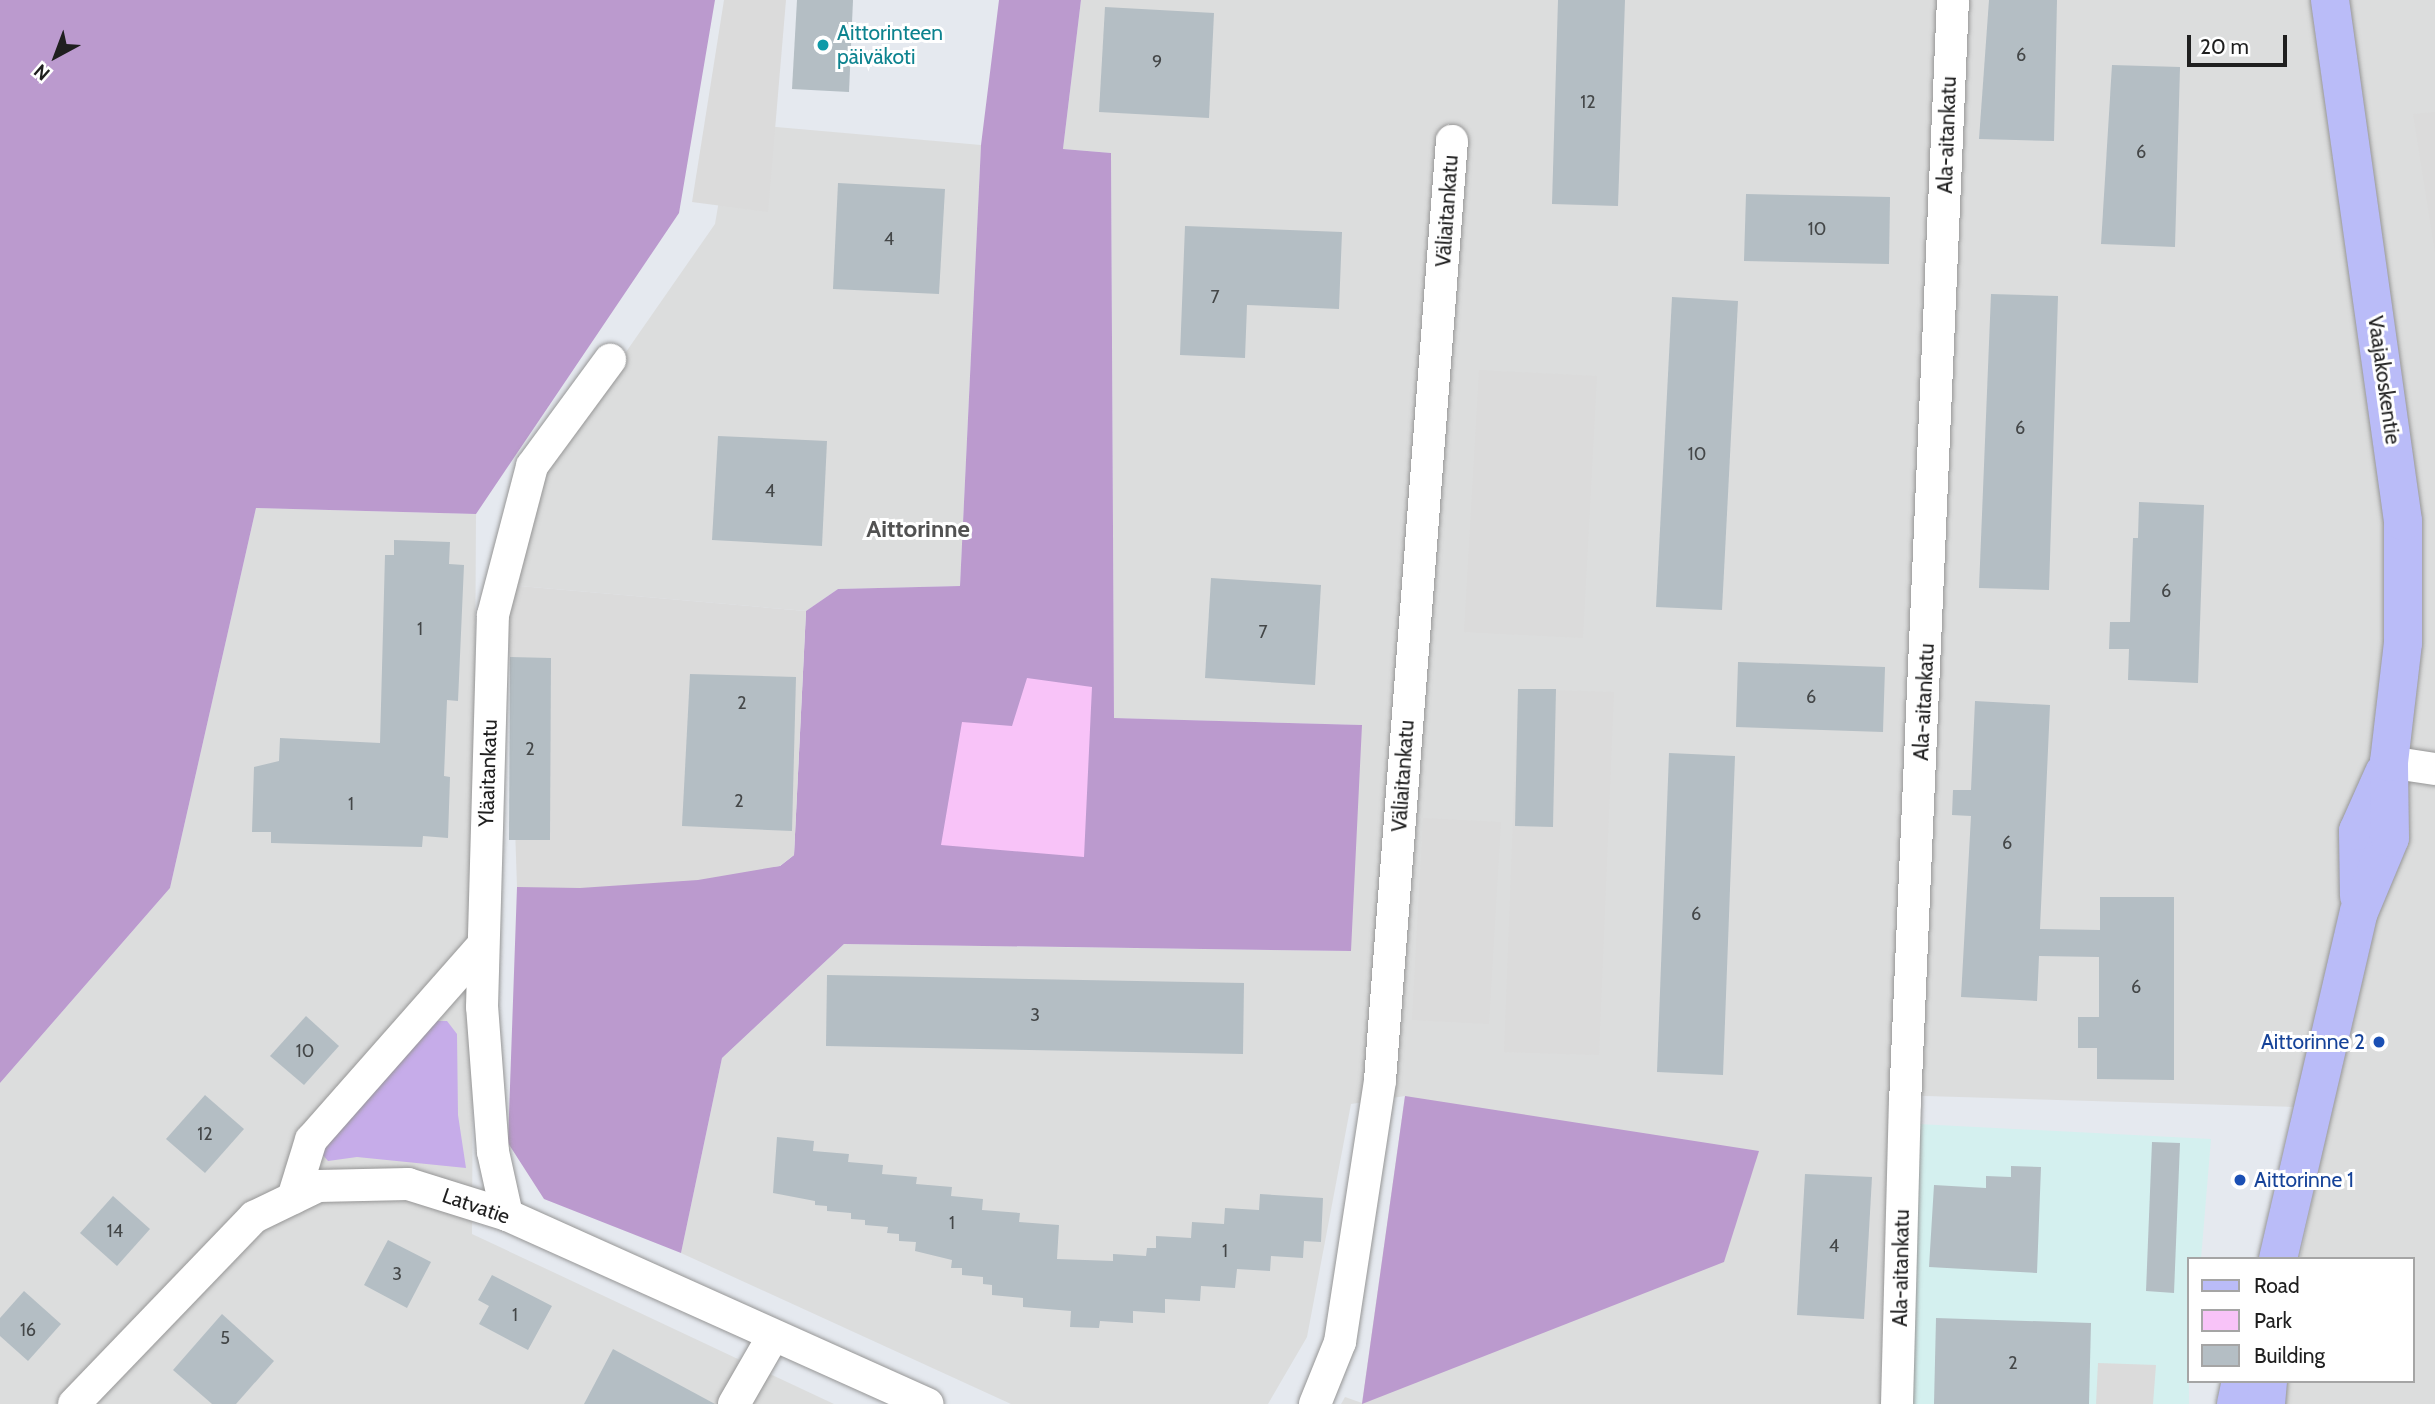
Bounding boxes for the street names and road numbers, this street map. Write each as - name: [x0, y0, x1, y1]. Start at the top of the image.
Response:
- street label: Ala-aitankatu: [1932, 76, 1962, 194]
- street label: Väliaitankatu: [1431, 154, 1463, 268]
- street label: Vaajakoskentie: [2363, 314, 2405, 446]
- street label: Ala-aitankatu: [1908, 643, 1940, 761]
- street label: Yläaitankatu: [474, 719, 502, 827]
- street label: Väliaitankatu: [1387, 719, 1419, 833]
- street label: Latvatie: [439, 1183, 513, 1229]
- street label: Ala-aitankatu: [1887, 1209, 1915, 1327]

